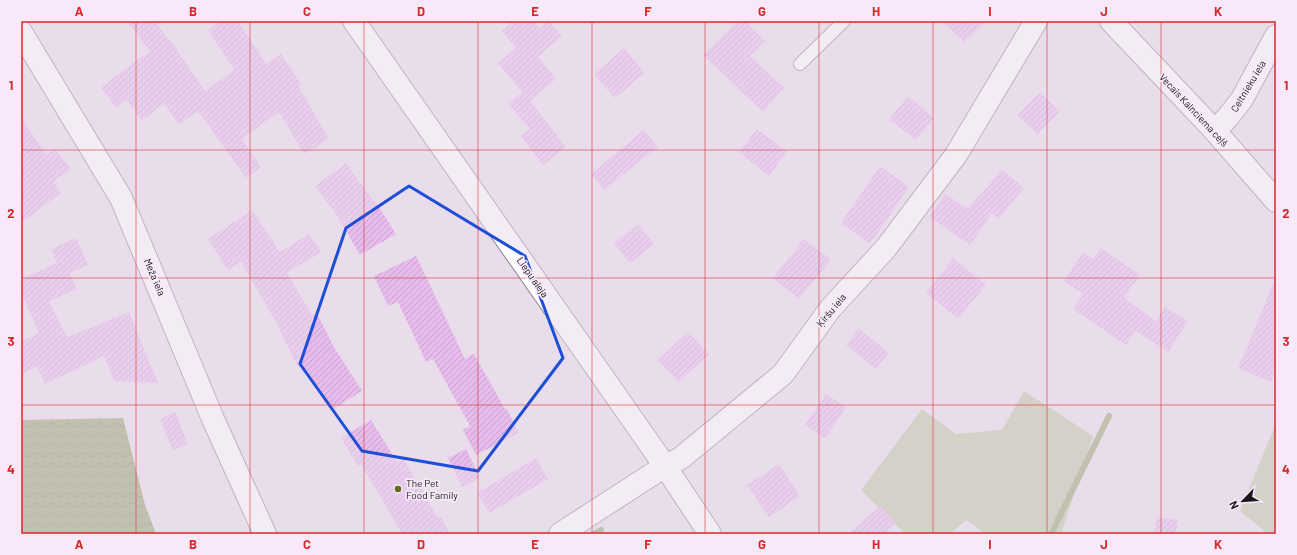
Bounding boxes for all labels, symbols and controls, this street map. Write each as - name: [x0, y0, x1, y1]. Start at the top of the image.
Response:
- text: A: [75, 3, 84, 19]
- text: B: [189, 3, 197, 19]
- text: C: [303, 3, 311, 19]
- text: D: [417, 3, 425, 19]
- text: E: [531, 3, 539, 19]
- text: F: [644, 3, 652, 19]
- text: G: [758, 3, 766, 19]
- text: H: [872, 3, 880, 19]
- text: I: [988, 3, 992, 19]
- text: J: [1100, 3, 1108, 19]
- text: K: [1214, 3, 1222, 19]
- street label: Celtnieku iela: [1228, 58, 1268, 114]
- street label: Vecais Kalnciema ceļš: [1157, 71, 1231, 149]
- text: 1: [9, 77, 13, 93]
- text: 1: [1284, 77, 1288, 93]
- text: 2: [7, 205, 15, 221]
- text: 2: [1282, 205, 1290, 221]
- street label: Liepu aleja: [515, 254, 551, 300]
- street label: Meža iela: [142, 257, 168, 297]
- street label: Ķiršu iela: [814, 291, 848, 329]
- text: 3: [7, 333, 15, 349]
- text: 3: [1282, 333, 1290, 349]
- text: 4: [7, 461, 15, 477]
- text: 4: [1282, 461, 1290, 477]
- place label: The Pet Food Family: [406, 477, 458, 501]
- north arrow: [1223, 481, 1263, 521]
- marker: The Pet Food Family: [393, 484, 403, 494]
- text: N: [1226, 499, 1241, 512]
- text: A: [75, 536, 84, 552]
- text: B: [189, 536, 197, 552]
- text: C: [303, 536, 311, 552]
- text: D: [417, 536, 425, 552]
- text: E: [531, 536, 539, 552]
- text: F: [644, 536, 652, 552]
- text: G: [758, 536, 766, 552]
- text: H: [872, 536, 880, 552]
- text: I: [988, 536, 992, 552]
- text: J: [1100, 536, 1108, 552]
- text: K: [1214, 536, 1222, 552]

